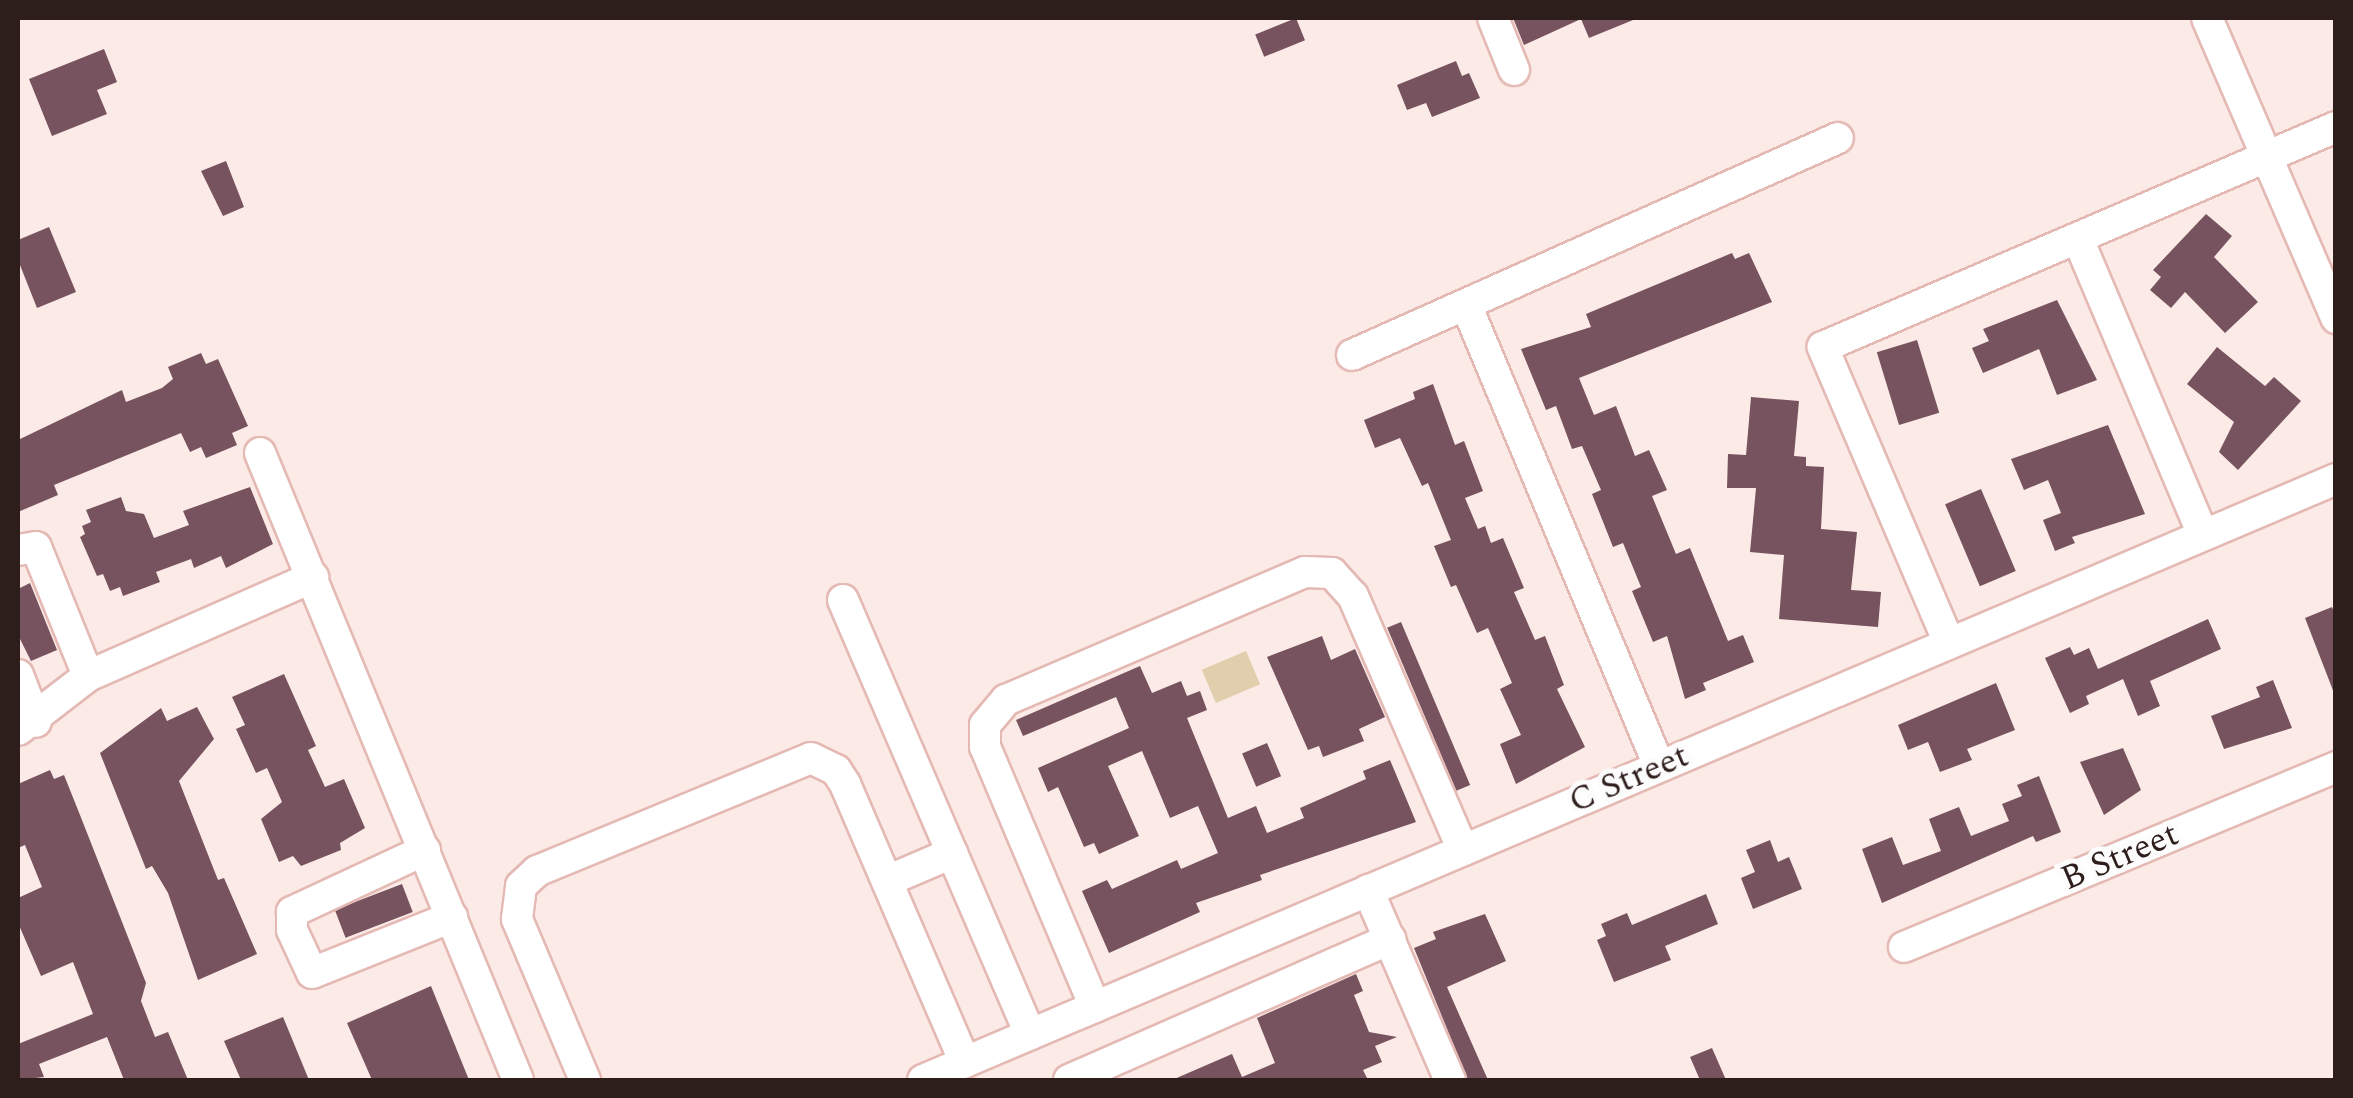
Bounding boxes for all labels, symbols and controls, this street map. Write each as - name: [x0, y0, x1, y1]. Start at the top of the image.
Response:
- street label: C Street: [1563, 735, 1695, 823]
- street label: B Street: [2055, 814, 2185, 900]

